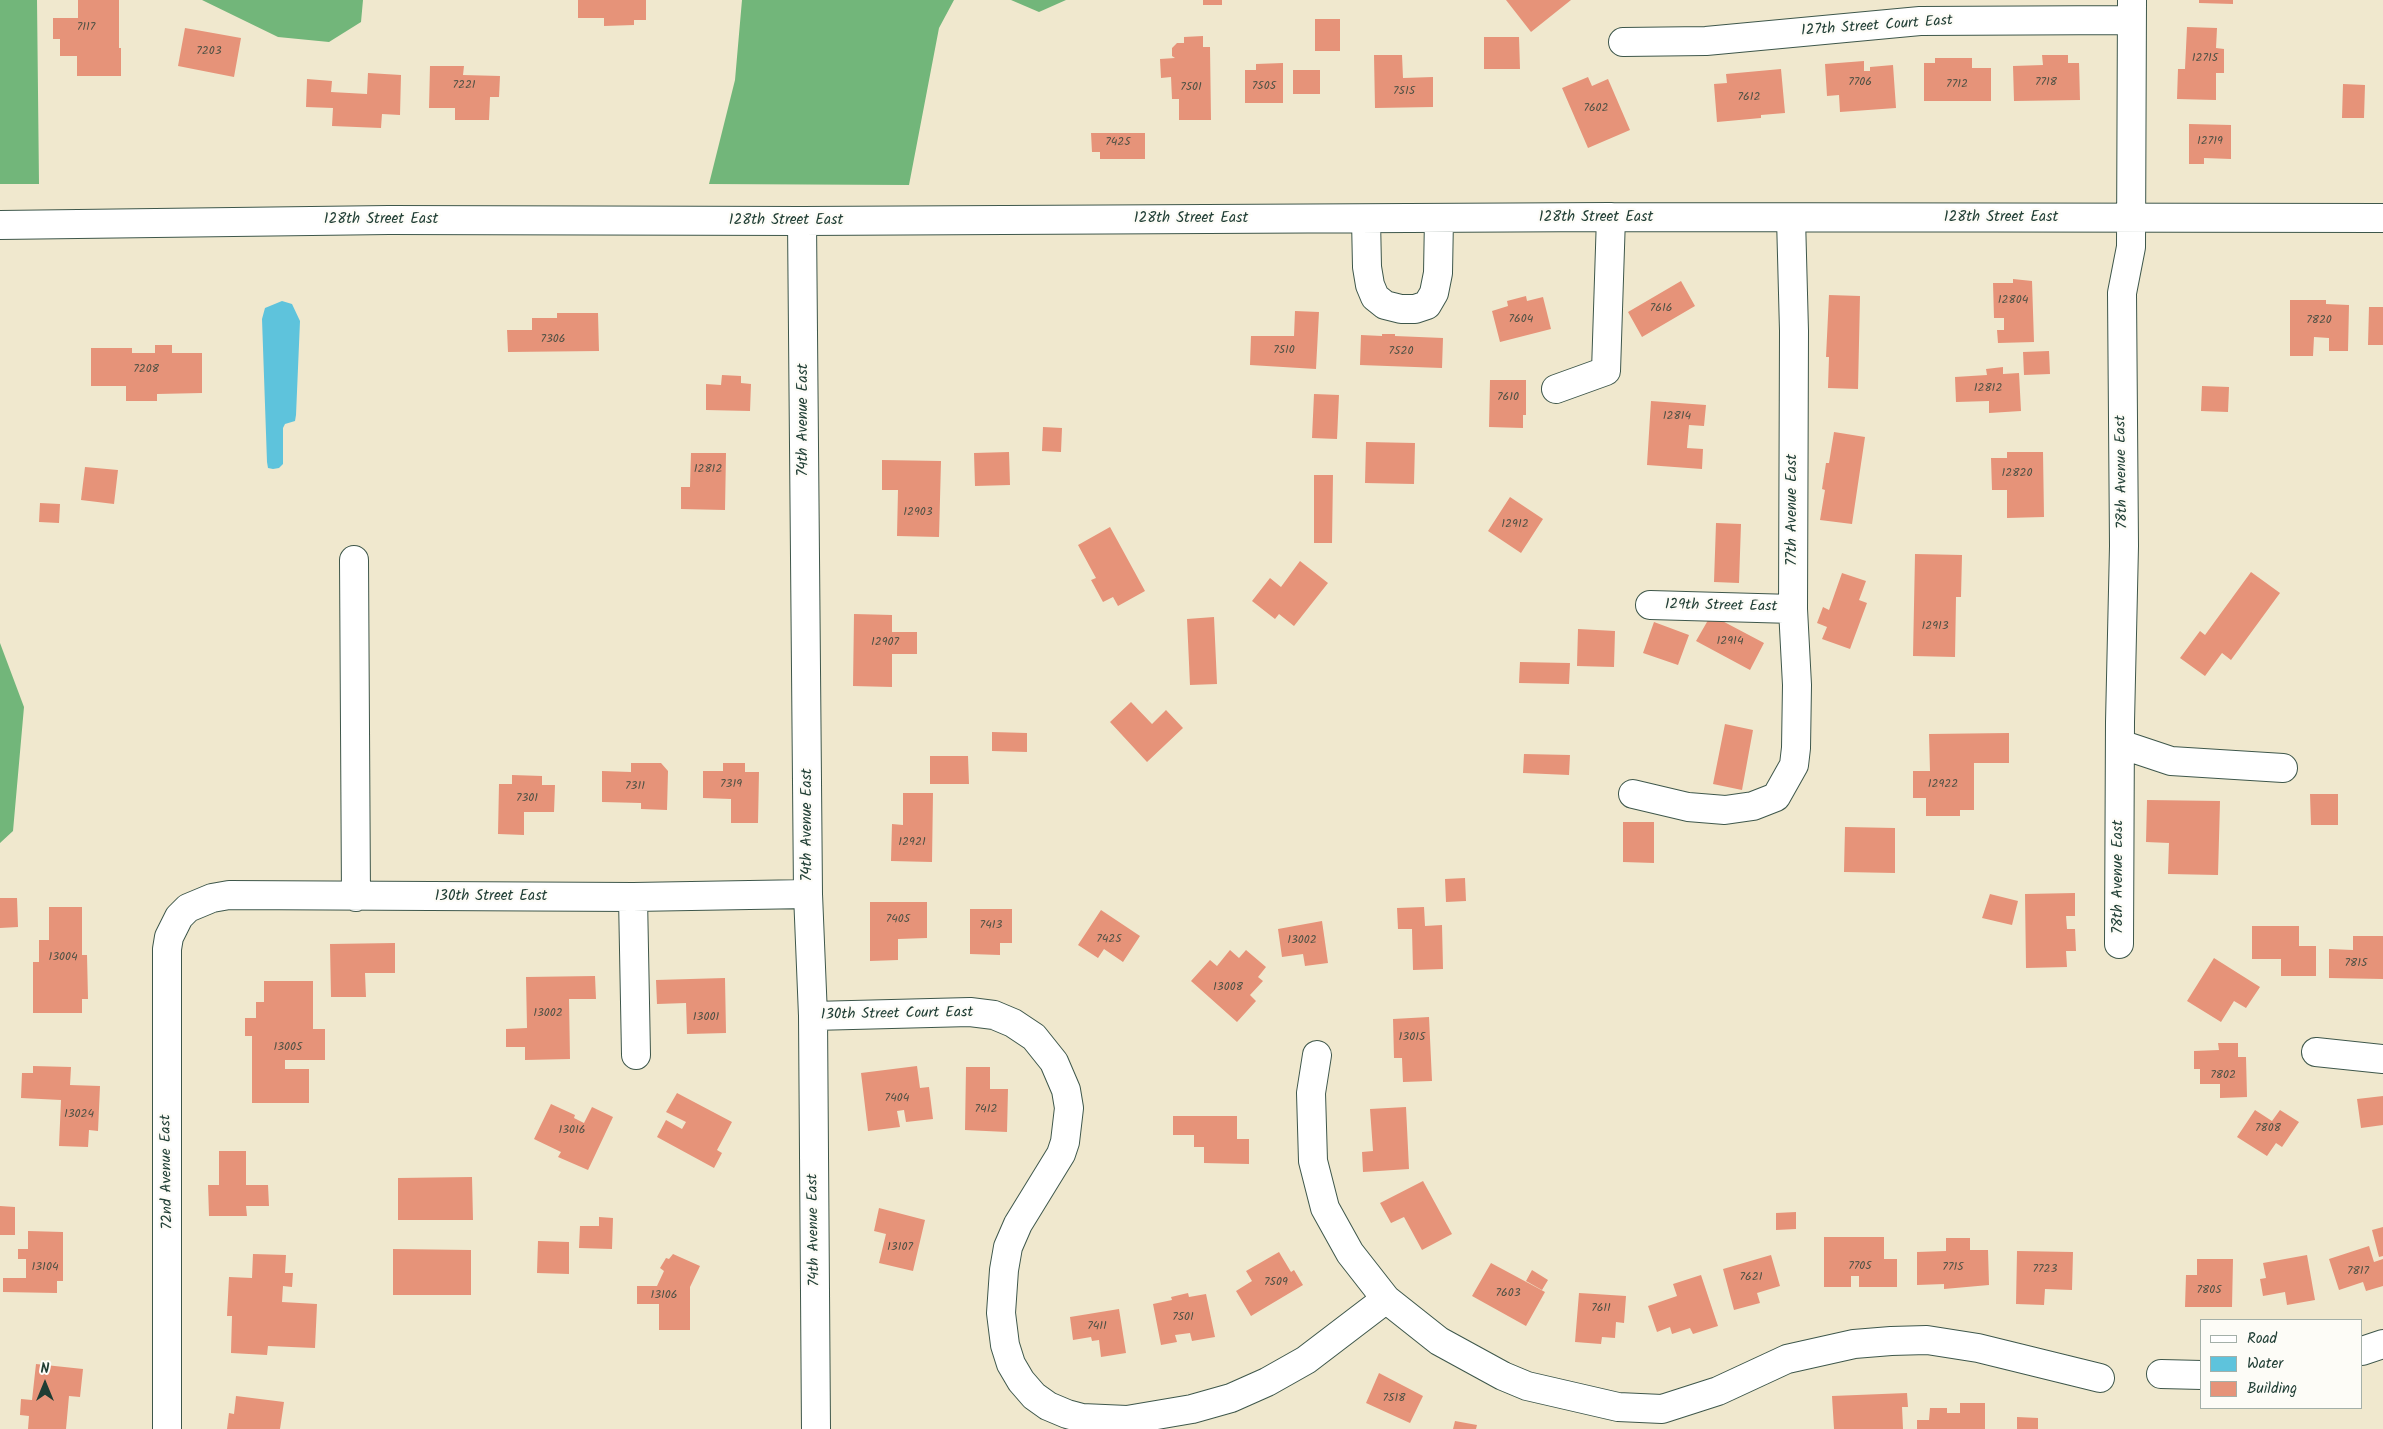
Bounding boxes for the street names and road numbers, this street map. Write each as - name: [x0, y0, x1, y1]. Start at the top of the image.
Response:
- street label: 127th Street Court East: [1801, 13, 1953, 41]
- street label: 128th Street East: [1539, 209, 1653, 227]
- street label: 128th Street East: [1944, 209, 2058, 227]
- street label: 128th Street East: [1134, 210, 1248, 228]
- street label: 128th Street East: [324, 211, 438, 229]
- street label: 128th Street East: [729, 212, 843, 230]
- street label: 74th Avenue East: [795, 363, 813, 477]
- street label: 78th Avenue East: [2113, 415, 2133, 529]
- street label: 77th Avenue East: [1784, 454, 1802, 566]
- street label: 129th Street East: [1665, 597, 1777, 617]
- street label: 74th Avenue East: [799, 768, 817, 882]
- street label: 78th Avenue East: [2110, 820, 2128, 934]
- street label: 130th Street East: [435, 888, 547, 906]
- street label: 130th Street Court East: [821, 1005, 973, 1025]
- street label: 72nd Avenue East: [158, 1114, 178, 1230]
- street label: 74th Avenue East: [805, 1173, 825, 1287]

